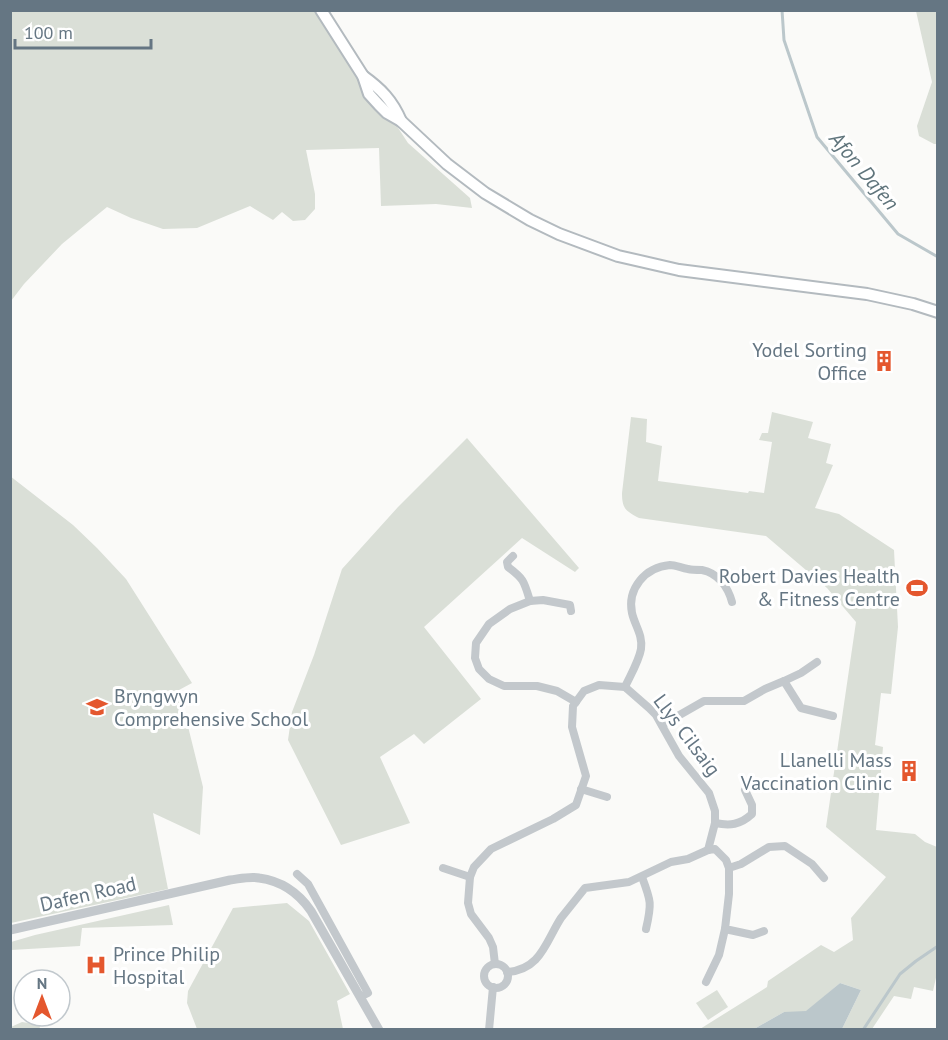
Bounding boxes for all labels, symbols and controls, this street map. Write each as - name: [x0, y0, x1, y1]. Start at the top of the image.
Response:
- scale bar: [15, 12, 152, 50]
- text: 100 m: [24, 21, 73, 44]
- water label: Afon Dafen: [823, 125, 905, 216]
- place label: Yodel Sorting Office: [752, 337, 867, 386]
- building icon: Yodel Sorting Office: [872, 349, 896, 373]
- place label: Robert Davies Health & Fitness Centre: [719, 563, 900, 612]
- sports icon: Robert Davies Health & Fitness Centre: [905, 576, 929, 600]
- place label: Bryngwyn Comprehensive School: [114, 683, 308, 732]
- street label: Llys Cilsaig: [648, 689, 726, 781]
- school or university icon: Bryngwyn Comprehensive School: [85, 695, 109, 719]
- place label: Llanelli Mass Vaccination Clinic: [740, 747, 892, 796]
- building icon: Llanelli Mass Vaccination Clinic: [897, 759, 921, 783]
- street label: Dafen Road: [37, 870, 139, 918]
- place label: Prince Philip Hospital: [113, 941, 220, 990]
- hospital icon: Prince Philip Hospital: [84, 953, 108, 977]
- north arrow: [12, 968, 72, 1028]
- text: N: [37, 973, 47, 993]

